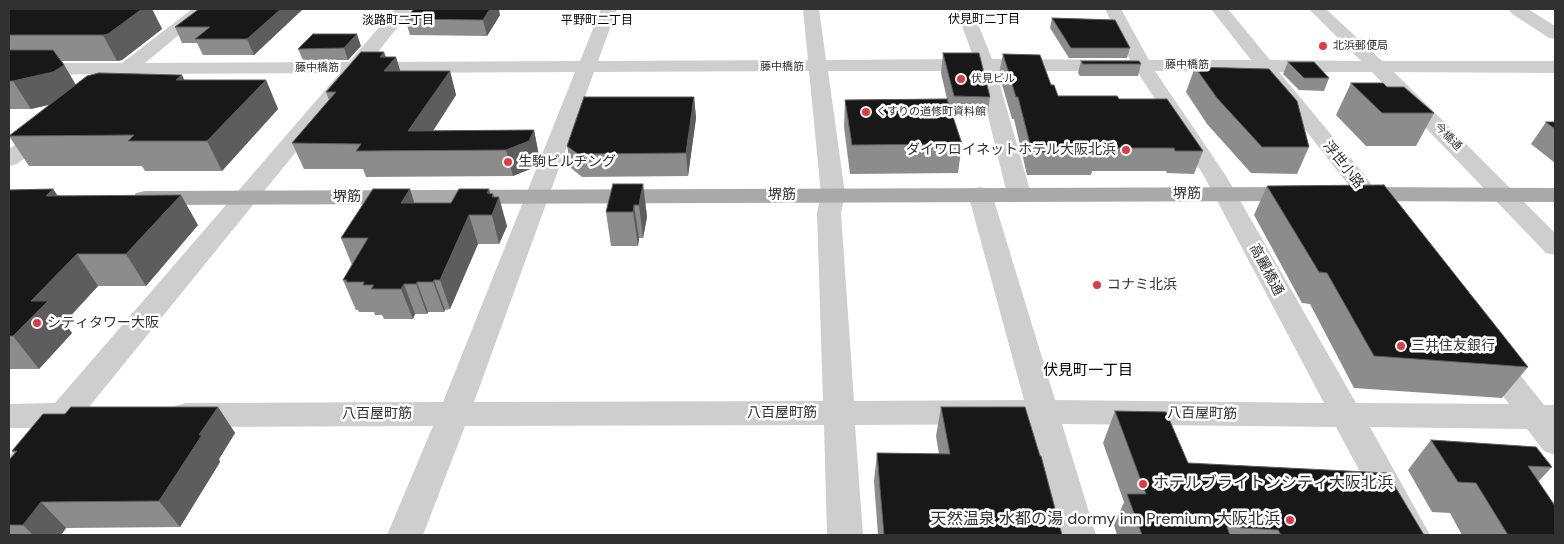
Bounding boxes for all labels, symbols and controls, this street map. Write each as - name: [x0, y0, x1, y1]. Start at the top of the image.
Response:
- district label: 伏見町二丁目: [948, 13, 1020, 27]
- district label: 淡路町二丁目: [362, 14, 434, 28]
- district label: 平野町二丁目: [561, 14, 633, 28]
- place label: 北浜郵便局: [1333, 39, 1388, 53]
- marker: 北浜郵便局: [1317, 40, 1329, 52]
- street label: 藤中橋筋: [1165, 58, 1209, 72]
- street label: 藤中橋筋: [760, 60, 804, 74]
- street label: 藤中橋筋: [295, 61, 339, 75]
- place label: 伏見ビル: [971, 72, 1015, 86]
- marker: 伏見ビル: [955, 73, 967, 85]
- place label: くすりの道修町資料館: [876, 105, 986, 119]
- marker: くすりの道修町資料館: [860, 106, 872, 118]
- street label: 今橋通: [1432, 121, 1464, 153]
- street label: 浮世小路: [1319, 138, 1367, 192]
- place label: ダイワロイネットホテル大阪北浜: [906, 142, 1116, 158]
- marker: ダイワロイネットホテル大阪北浜: [1120, 144, 1132, 156]
- place label: 生駒ビルヂング: [518, 154, 616, 170]
- marker: 生駒ビルヂング: [502, 156, 514, 168]
- street label: 堺筋: [1173, 186, 1201, 202]
- street label: 堺筋: [768, 187, 796, 203]
- street label: 堺筋: [333, 189, 361, 205]
- street label: 高麗橋通: [1245, 241, 1287, 299]
- place label: コナミ北浜: [1107, 277, 1177, 293]
- marker: コナミ北浜: [1091, 279, 1103, 291]
- place label: シティタワー大阪: [47, 315, 159, 331]
- marker: シティタワー大阪: [31, 317, 43, 329]
- place label: 三井住友銀行: [1411, 338, 1495, 354]
- marker: 三井住友銀行: [1395, 340, 1407, 352]
- district label: 伏見町一丁目: [1043, 362, 1133, 380]
- street label: 八百屋町筋: [747, 405, 817, 421]
- street label: 八百屋町筋: [1167, 405, 1237, 423]
- street label: 八百屋町筋: [342, 406, 412, 422]
- place label: ホテルブライトンシティ大阪北浜: [1153, 474, 1393, 494]
- marker: ホテルブライトンシティ大阪北浜: [1137, 478, 1149, 490]
- place label: 天然温泉 水都の湯 dormy inn Premium 大阪北浜: [931, 510, 1280, 530]
- marker: 天然温泉 水都の湯 dormy inn Premium 大阪北浜: [1284, 514, 1296, 526]

